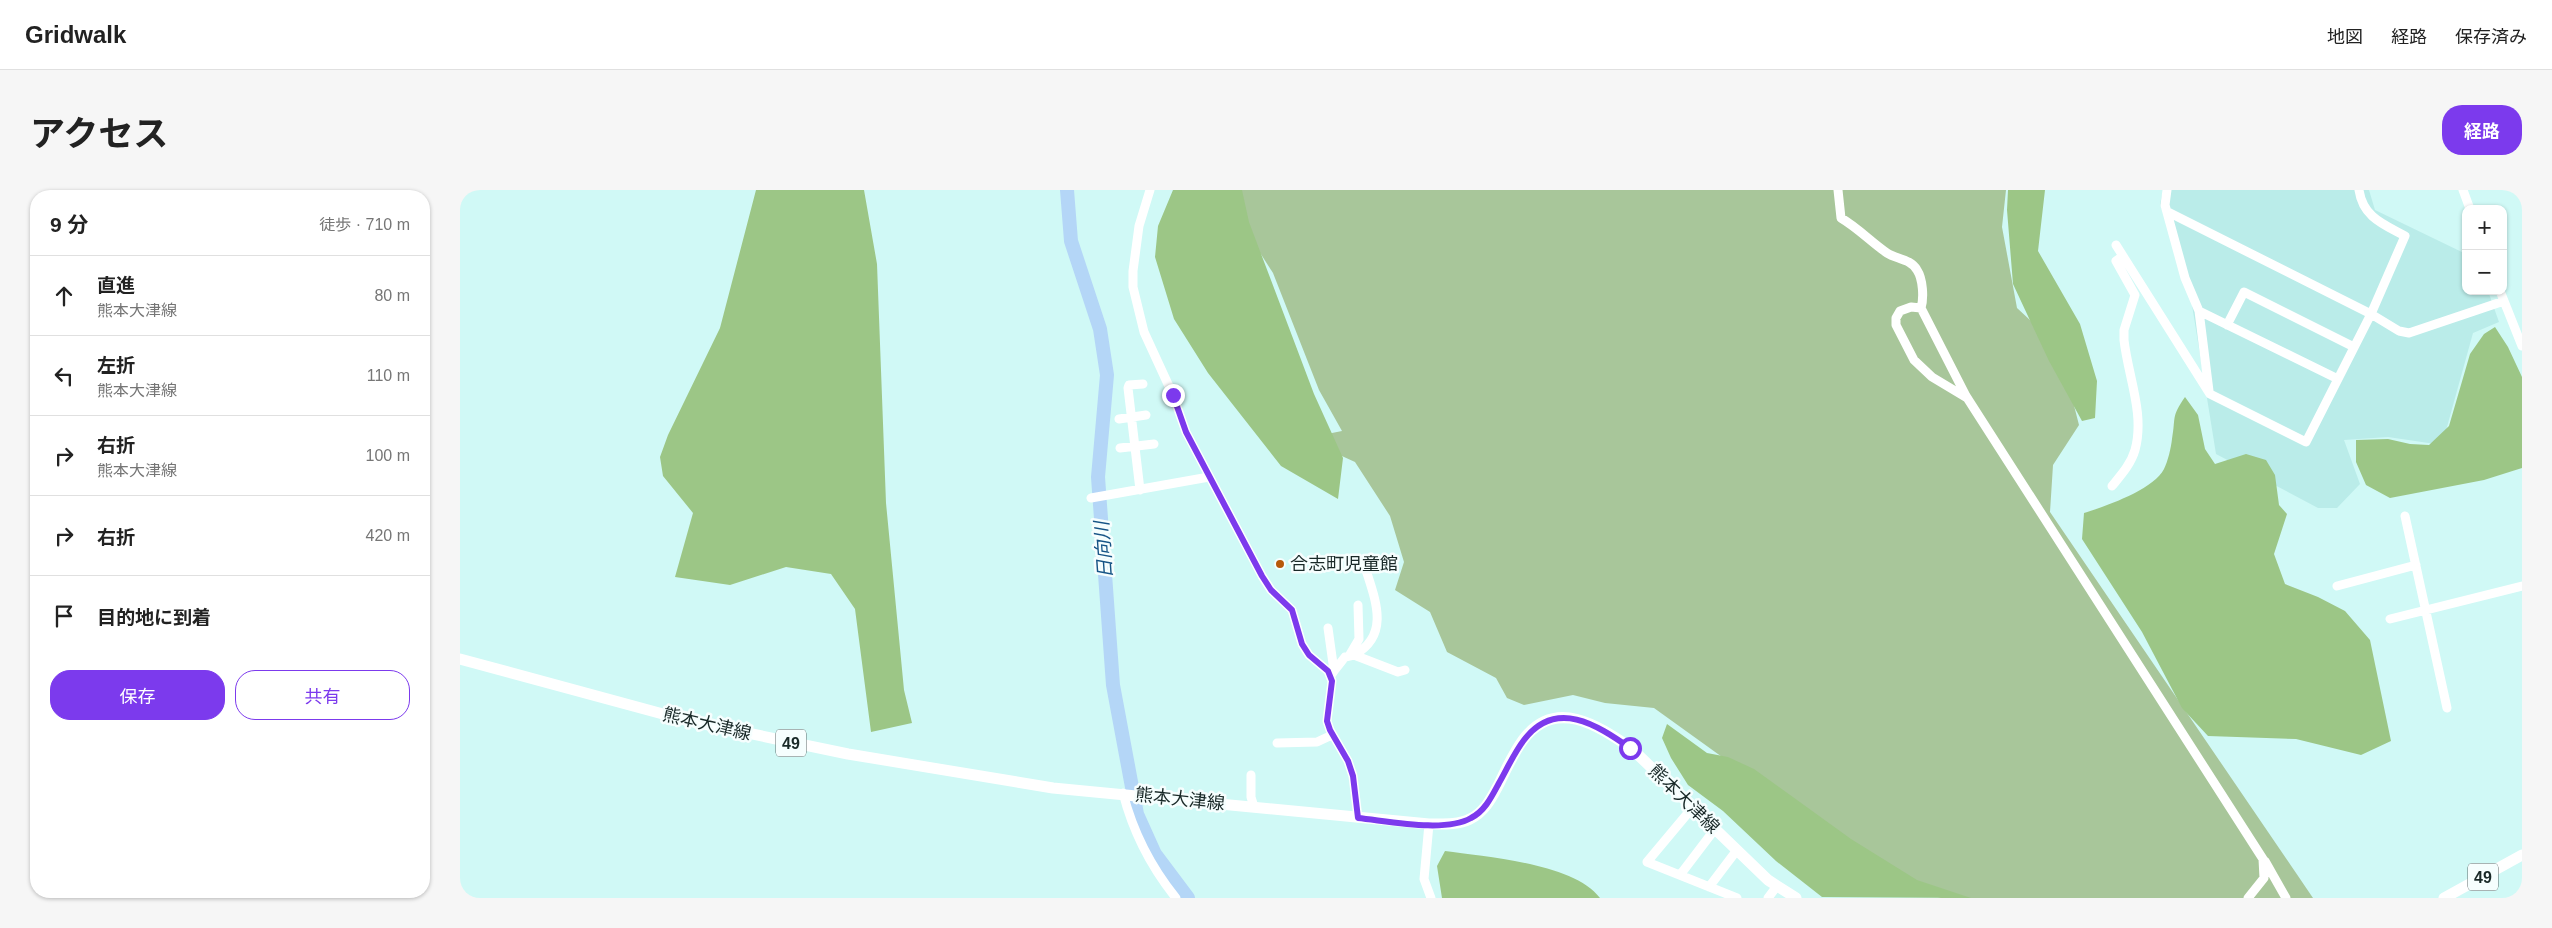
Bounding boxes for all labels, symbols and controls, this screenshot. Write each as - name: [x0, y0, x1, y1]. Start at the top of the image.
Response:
- text: Gridwalk: [25, 21, 126, 48]
- text: 地図: [2327, 27, 2363, 47]
- text: 経路: [2391, 27, 2427, 47]
- text: 保存済み: [2455, 27, 2527, 47]
- button: 経路: [2442, 105, 2522, 155]
- text: アクセス: [30, 114, 168, 153]
- map controls: [2462, 205, 2507, 295]
- button: +: [2462, 205, 2507, 250]
- text: 9 分: [50, 213, 89, 236]
- text: 徒歩 · 710 m: [319, 216, 410, 233]
- button: −: [2462, 250, 2507, 295]
- text: 直進: [97, 275, 135, 296]
- icon: ahead: [50, 282, 78, 310]
- text: 80 m: [374, 287, 410, 304]
- text: 熊本大津線: [97, 302, 177, 319]
- text: 左折: [97, 355, 135, 376]
- icon: left: [50, 362, 78, 390]
- text: 110 m: [367, 367, 410, 384]
- text: 熊本大津線: [97, 382, 177, 399]
- route end: [1162, 384, 1185, 407]
- text: 右折: [97, 435, 135, 456]
- icon: right: [50, 442, 78, 470]
- text: 100 m: [366, 447, 410, 464]
- text: 熊本大津線: [97, 462, 177, 479]
- water label: 日向川: [1091, 519, 1116, 579]
- icon: right: [50, 522, 78, 550]
- text: 右折: [97, 527, 135, 548]
- text: 420 m: [366, 527, 410, 544]
- place label: 合志町児童館: [1290, 554, 1398, 574]
- marker: 合志町児童館: [1274, 558, 1286, 570]
- icon: arrive: [50, 602, 78, 630]
- text: 目的地に到着: [97, 607, 211, 628]
- button: 保存: [50, 670, 225, 720]
- button: 共有: [235, 670, 410, 720]
- street label: 熊本大津線: [661, 704, 753, 744]
- road number: 49: [776, 730, 806, 756]
- route start: [1619, 737, 1642, 760]
- street label: 熊本大津線: [1645, 761, 1723, 837]
- street label: 熊本大津線: [1134, 784, 1226, 814]
- road number: 49: [2468, 864, 2498, 890]

